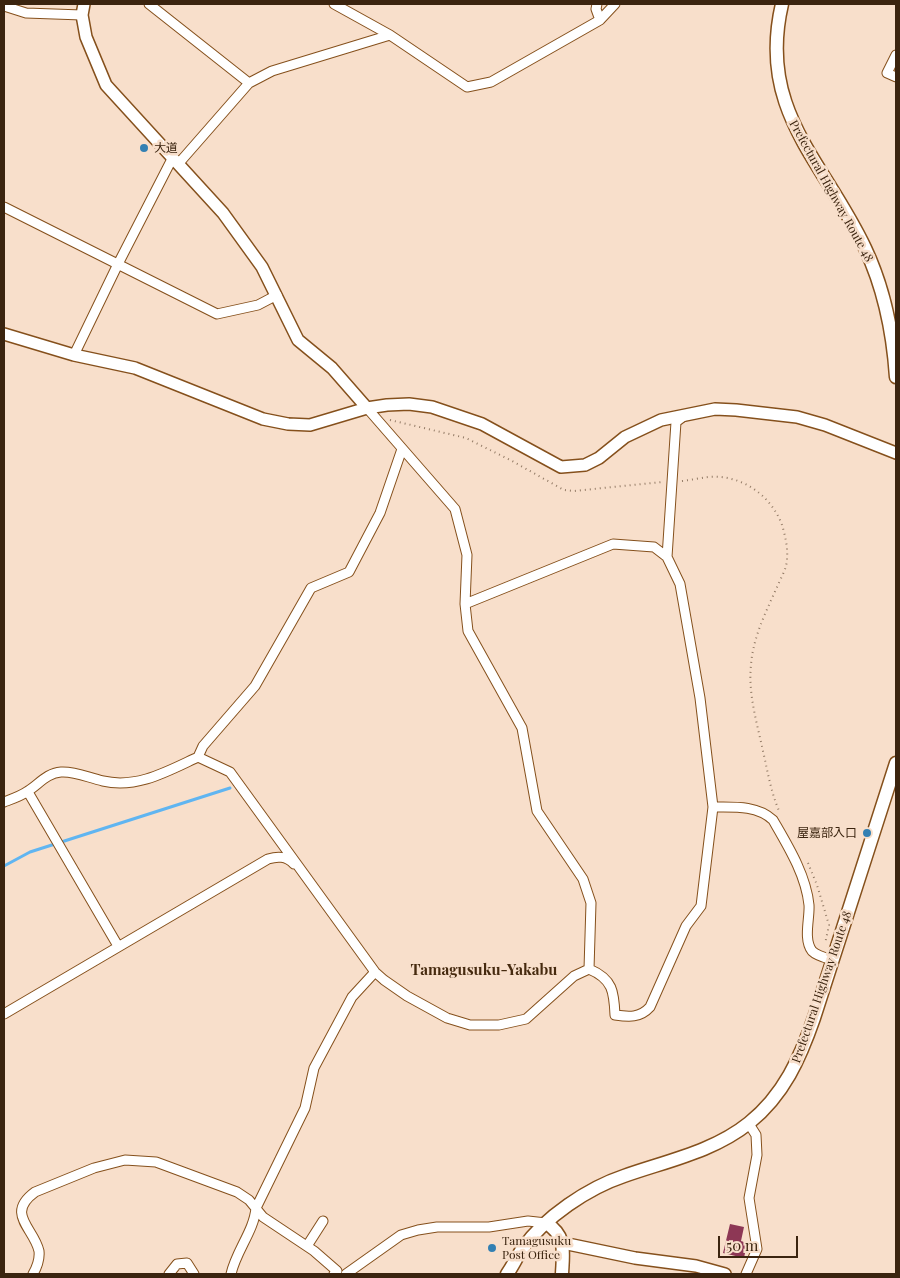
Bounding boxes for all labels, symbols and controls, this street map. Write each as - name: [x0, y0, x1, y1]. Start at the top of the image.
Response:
- street label: Prefectural Highway Route 48: [786, 118, 876, 264]
- place label: 大道: [154, 141, 178, 155]
- marker: 大道: [138, 142, 150, 154]
- place label: 屋嘉部入口: [797, 826, 857, 840]
- marker: 屋嘉部入口: [861, 827, 873, 839]
- street label: Prefectural Highway Route 48: [789, 909, 855, 1065]
- district label: Tamagusuku-Yakabu: [411, 961, 557, 979]
- scale bar: [720, 1226, 800, 1258]
- place label: Tamagusuku Post Office: [502, 1234, 571, 1262]
- text: 50 m: [726, 1235, 758, 1255]
- marker: Tamagusuku Post Office: [486, 1242, 498, 1254]

